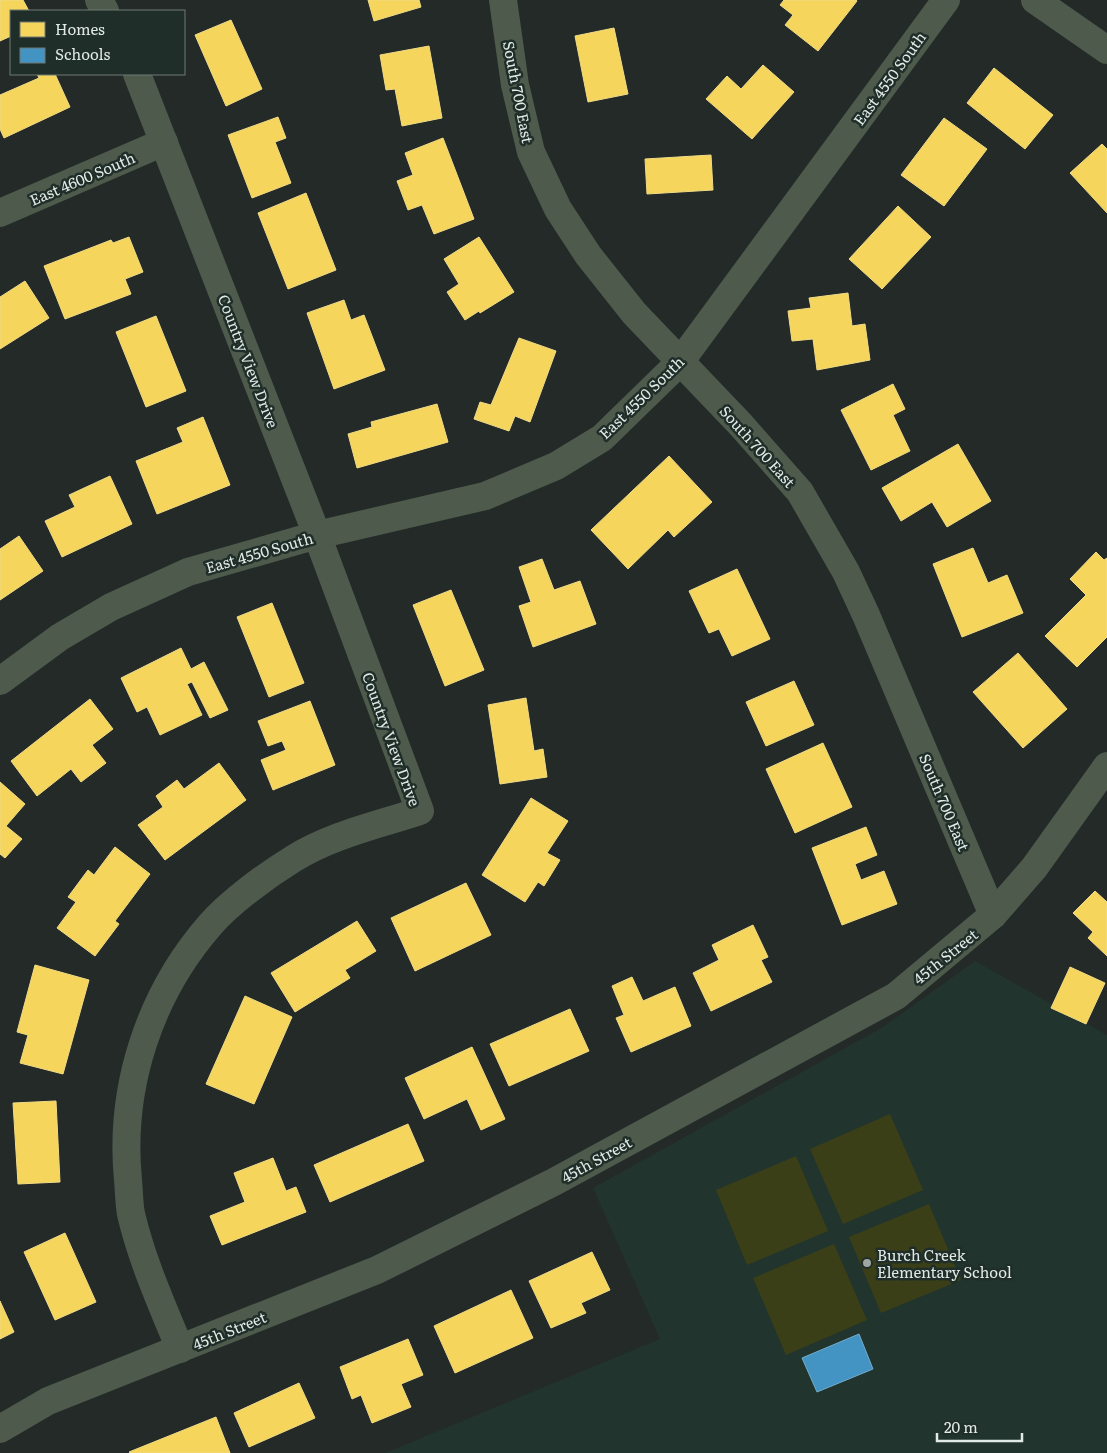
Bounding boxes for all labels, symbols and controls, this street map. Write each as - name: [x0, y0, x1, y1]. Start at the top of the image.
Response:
- legend: [10, 10, 185, 75]
- text: Homes: [55, 17, 105, 40]
- street label: East 4550 South: [847, 26, 931, 130]
- street label: South 700 East: [498, 39, 540, 145]
- text: Schools: [55, 42, 111, 65]
- street label: East 4600 South: [26, 145, 138, 211]
- street label: Country View Drive: [213, 291, 285, 431]
- street label: East 4550 South: [593, 350, 689, 444]
- street label: South 700 East: [715, 400, 801, 492]
- street label: East 4550 South: [202, 526, 316, 578]
- street label: Country View Drive: [357, 669, 427, 810]
- street label: South 700 East: [914, 750, 976, 854]
- street label: 45th Street: [908, 923, 982, 989]
- street label: 45th Street: [556, 1130, 636, 1188]
- place label: Burch Creek Elementary School: [877, 1243, 1012, 1283]
- marker: Burch Creek Elementary School: [861, 1257, 873, 1269]
- street label: 45th Street: [189, 1305, 269, 1355]
- scale bar: [937, 1410, 1022, 1442]
- text: 20 m: [944, 1415, 978, 1438]

